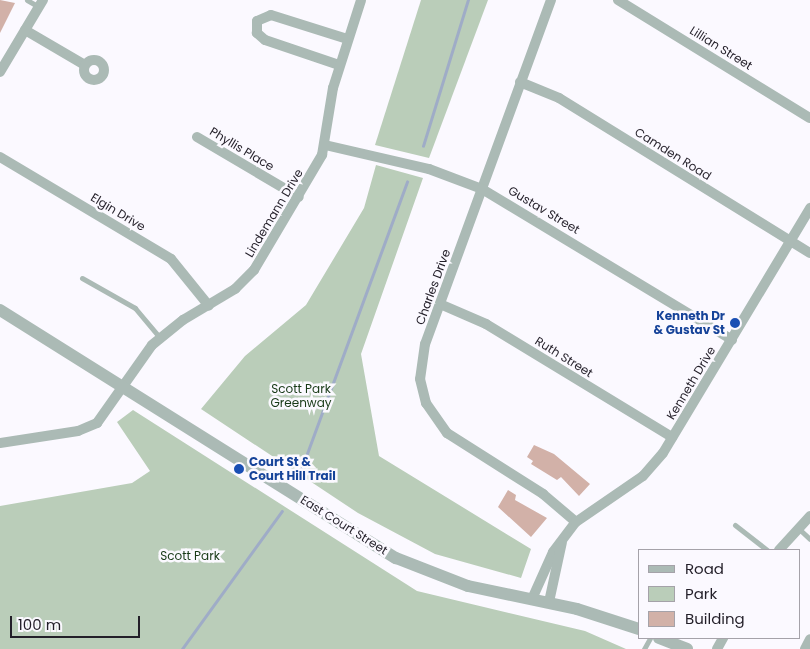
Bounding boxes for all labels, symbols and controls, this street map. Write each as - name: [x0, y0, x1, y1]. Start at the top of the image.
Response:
- street label: Lillian Street: [687, 23, 755, 73]
- street label: Phyllis Place: [207, 124, 277, 174]
- street label: Camden Road: [632, 125, 714, 183]
- street label: Lindemann Drive: [242, 166, 306, 260]
- street label: Gustav Street: [506, 183, 582, 237]
- street label: Elgin Drive: [88, 190, 148, 234]
- street label: Charles Drive: [413, 247, 453, 327]
- place label: Kenneth Dr & Gustav St: [654, 309, 725, 337]
- marker: Kenneth Dr & Gustav St: [729, 317, 741, 329]
- street label: Ruth Street: [532, 334, 596, 380]
- street label: Kenneth Drive: [664, 344, 718, 422]
- park label: Scott Park Greenway: [270, 382, 332, 410]
- place label: Court St & Court Hill Trail: [249, 455, 336, 483]
- marker: Court St & Court Hill Trail: [233, 463, 245, 475]
- street label: East Court Street: [298, 492, 390, 558]
- park label: Scott Park: [160, 549, 220, 563]
- legend: [638, 549, 800, 639]
- text: Road: [685, 558, 724, 579]
- text: Park: [685, 583, 717, 604]
- scale bar: [12, 606, 142, 638]
- text: Building: [685, 608, 745, 629]
- text: 100 m: [18, 614, 61, 635]

